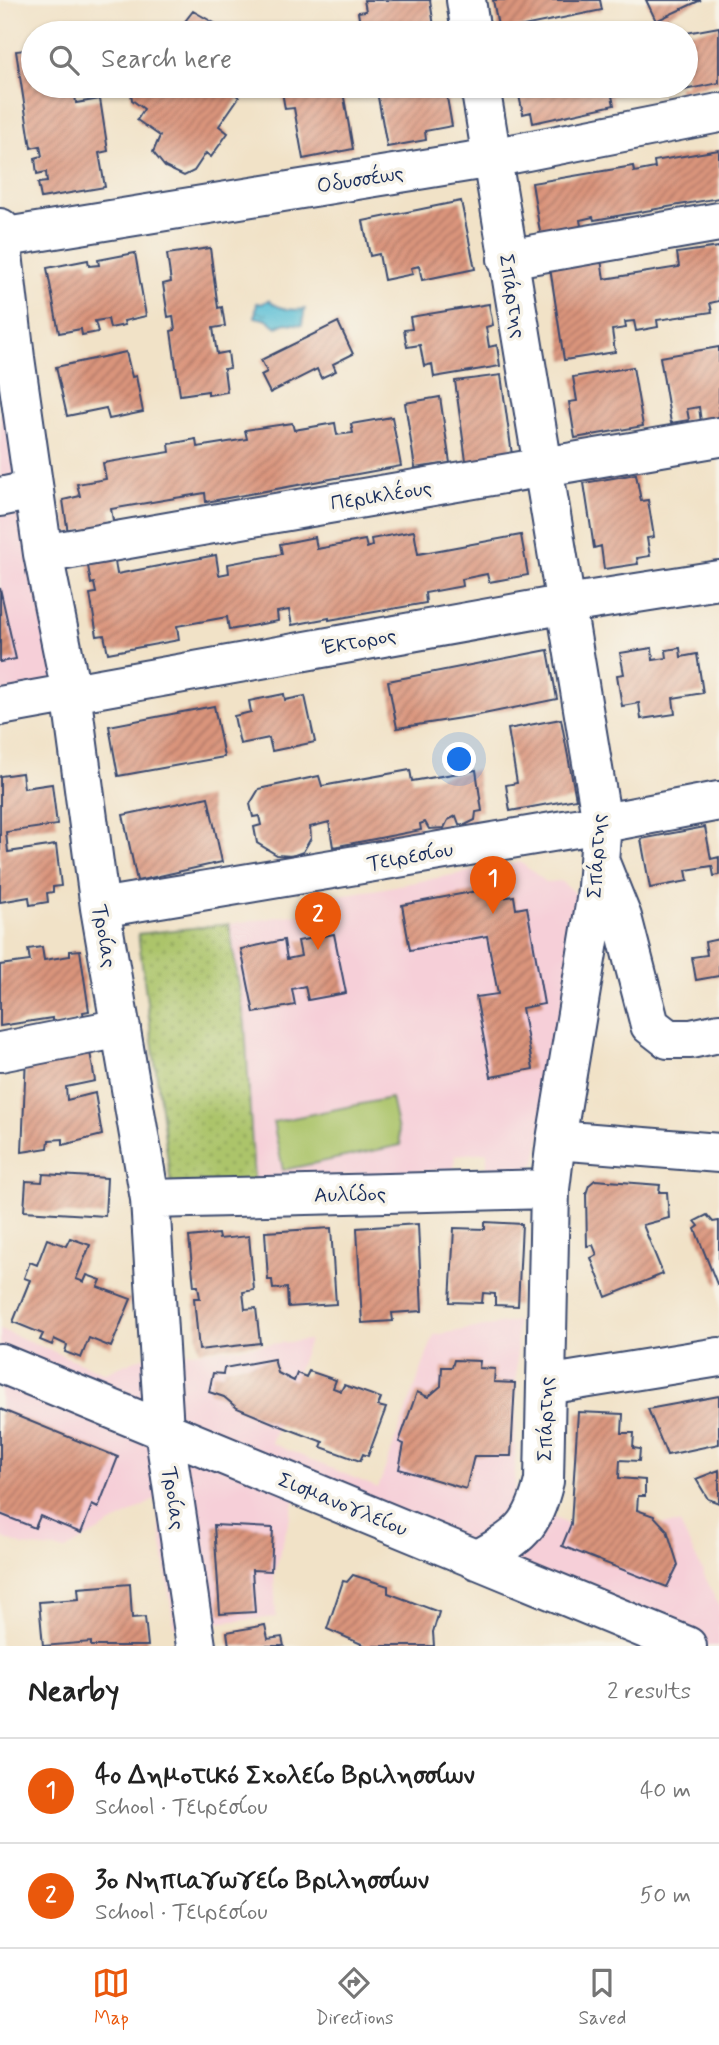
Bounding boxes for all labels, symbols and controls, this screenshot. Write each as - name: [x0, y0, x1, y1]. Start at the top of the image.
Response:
- search box: [21, 21, 698, 98]
- icon: search: [45, 41, 83, 79]
- text: Search here: [101, 43, 232, 77]
- street label: Οδυσσέως: [315, 158, 406, 201]
- street label: Σπάρτης: [492, 252, 532, 340]
- street label: Περικλέους: [328, 473, 434, 518]
- street label: Έκτορος: [320, 622, 399, 662]
- your location: [442, 742, 476, 776]
- street label: Σπάρτης: [581, 813, 613, 899]
- street label: Τειρεσίου: [365, 836, 455, 878]
- pin: 1: [470, 856, 516, 914]
- pin: 2: [295, 892, 341, 950]
- street label: Τροίας: [85, 902, 123, 970]
- street label: Αυλίδος: [314, 1180, 386, 1210]
- street label: Σπάρτης: [531, 1376, 561, 1462]
- street label: Τροίας: [155, 1465, 191, 1532]
- street label: Σισμανογλείου: [274, 1466, 412, 1544]
- text: Nearby: [28, 1672, 119, 1711]
- text: 2 results: [607, 1677, 691, 1707]
- text: 4o Δημοτικό Σχολείο Βριλησσίων: [95, 1759, 475, 1793]
- text: 1: [46, 1776, 56, 1806]
- text: 40 m: [640, 1776, 691, 1806]
- text: School · Τειρεσίου: [95, 1793, 268, 1823]
- text: 3ο Νηπιαγωγείο Βριλησσίων: [95, 1864, 429, 1898]
- text: 2: [45, 1881, 57, 1911]
- text: 50 m: [640, 1881, 691, 1911]
- text: School · Τειρεσίου: [95, 1898, 268, 1928]
- tab: Map: [92, 1964, 130, 2031]
- tab: Directions: [315, 1964, 394, 2031]
- tab: Saved: [578, 1964, 626, 2031]

